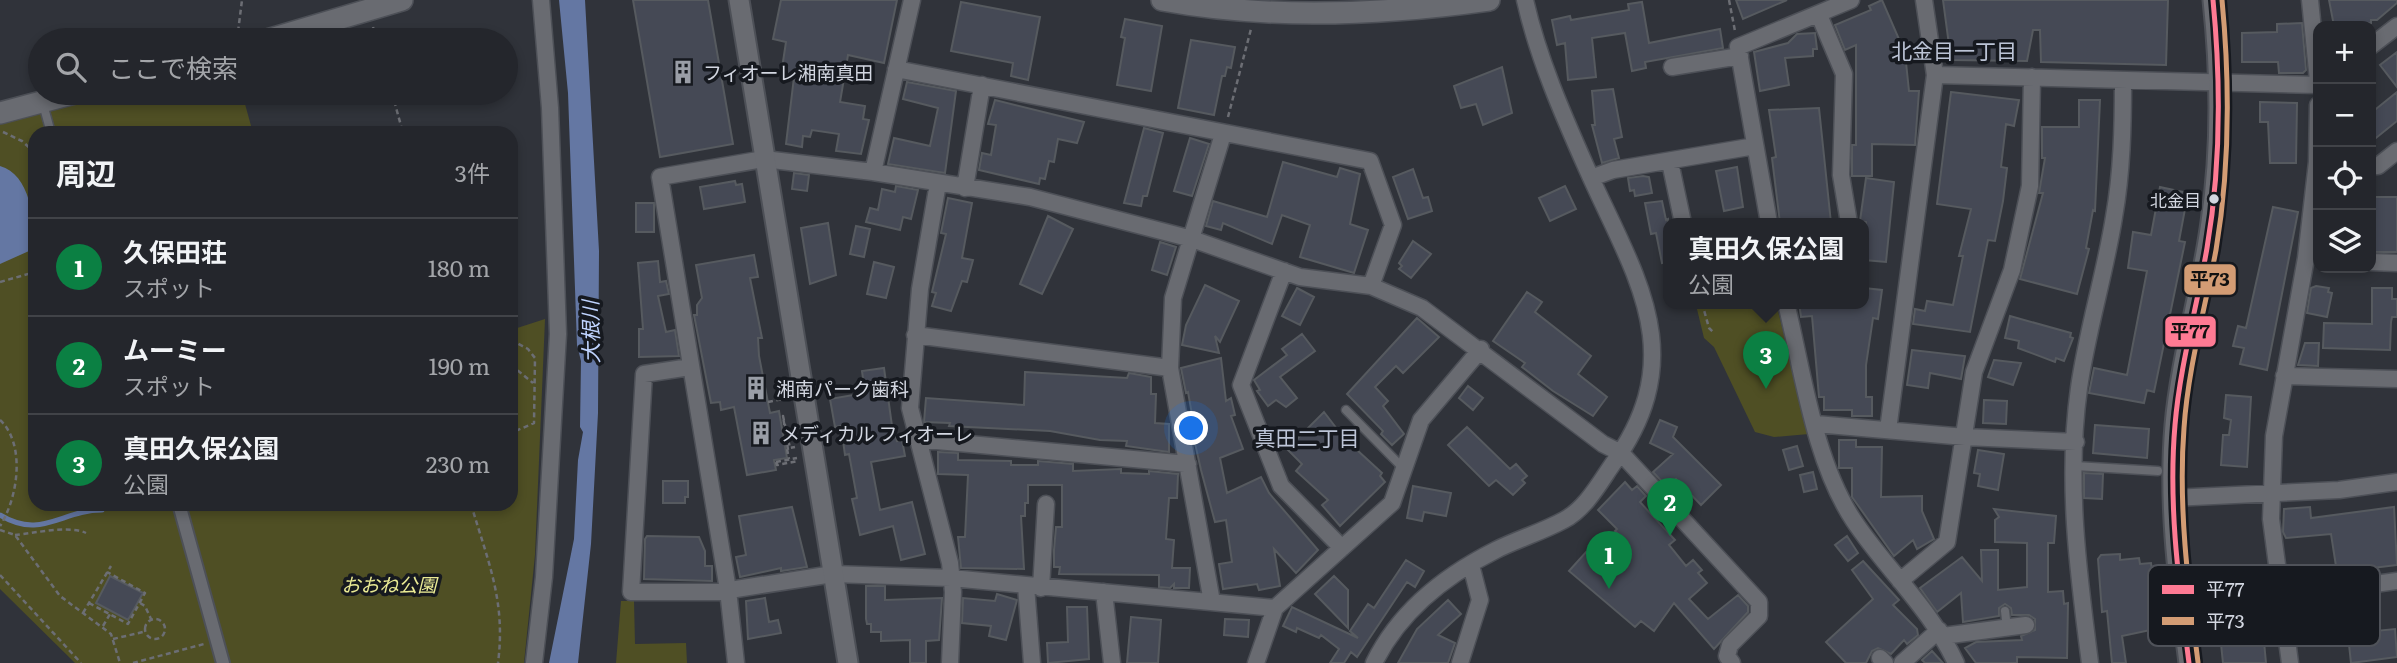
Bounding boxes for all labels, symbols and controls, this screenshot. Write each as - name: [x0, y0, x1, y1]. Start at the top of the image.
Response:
- map controls: [2313, 21, 2376, 273]
- button: +: [2313, 21, 2376, 84]
- search box: [28, 28, 518, 105]
- district label: 北金目一丁目: [1891, 34, 2017, 65]
- text: ここで検索: [108, 47, 238, 86]
- icon: search: [52, 48, 90, 86]
- building icon: フィオーレ湘南真田: [669, 58, 697, 86]
- place label: フィオーレ湘南真田: [703, 58, 874, 86]
- button: −: [2313, 84, 2376, 147]
- button: locate: [2313, 147, 2376, 210]
- text: 周辺: [56, 150, 116, 194]
- text: 3件: [455, 155, 490, 189]
- place label: 北金目: [2150, 187, 2201, 212]
- marker: 北金目: [2207, 192, 2221, 206]
- button: layers: [2313, 210, 2376, 273]
- popup: [1663, 218, 1869, 309]
- text: 真田久保公園: [1688, 227, 1844, 266]
- text: 久保田荘: [123, 231, 227, 270]
- text: 1: [74, 250, 84, 284]
- text: 180 m: [428, 250, 490, 284]
- line badge: 平73: [2183, 263, 2237, 296]
- text: 平73: [2190, 264, 2230, 292]
- text: 公園: [1688, 266, 1734, 300]
- text: スポット: [123, 270, 215, 304]
- water label: 大根川: [573, 298, 605, 364]
- line badge: 平77: [2164, 315, 2217, 348]
- text: 平77: [2170, 316, 2210, 344]
- text: ムーミー: [123, 329, 227, 368]
- pin: 3: [1743, 331, 1789, 389]
- text: 2: [73, 348, 85, 382]
- text: 190 m: [428, 348, 490, 382]
- text: スポット: [123, 368, 215, 402]
- building icon: 湘南パーク歯科: [742, 374, 770, 402]
- place label: 湘南パーク歯科: [776, 374, 909, 402]
- your location: [1174, 411, 1208, 445]
- building icon: メディカル フィオーレ: [747, 419, 775, 447]
- place label: メディカル フィオーレ: [781, 419, 973, 447]
- district label: 真田二丁目: [1255, 421, 1360, 452]
- text: 真田久保公園: [123, 427, 279, 466]
- text: 3: [73, 446, 85, 480]
- text: 230 m: [426, 446, 490, 480]
- text: 公園: [123, 466, 169, 500]
- pin: 2: [1647, 478, 1693, 536]
- pin: 1: [1586, 531, 1632, 589]
- legend: [2148, 565, 2380, 646]
- park label: おおね公園: [341, 570, 439, 598]
- text: 平77: [2206, 574, 2245, 602]
- text: 平73: [2206, 606, 2245, 634]

